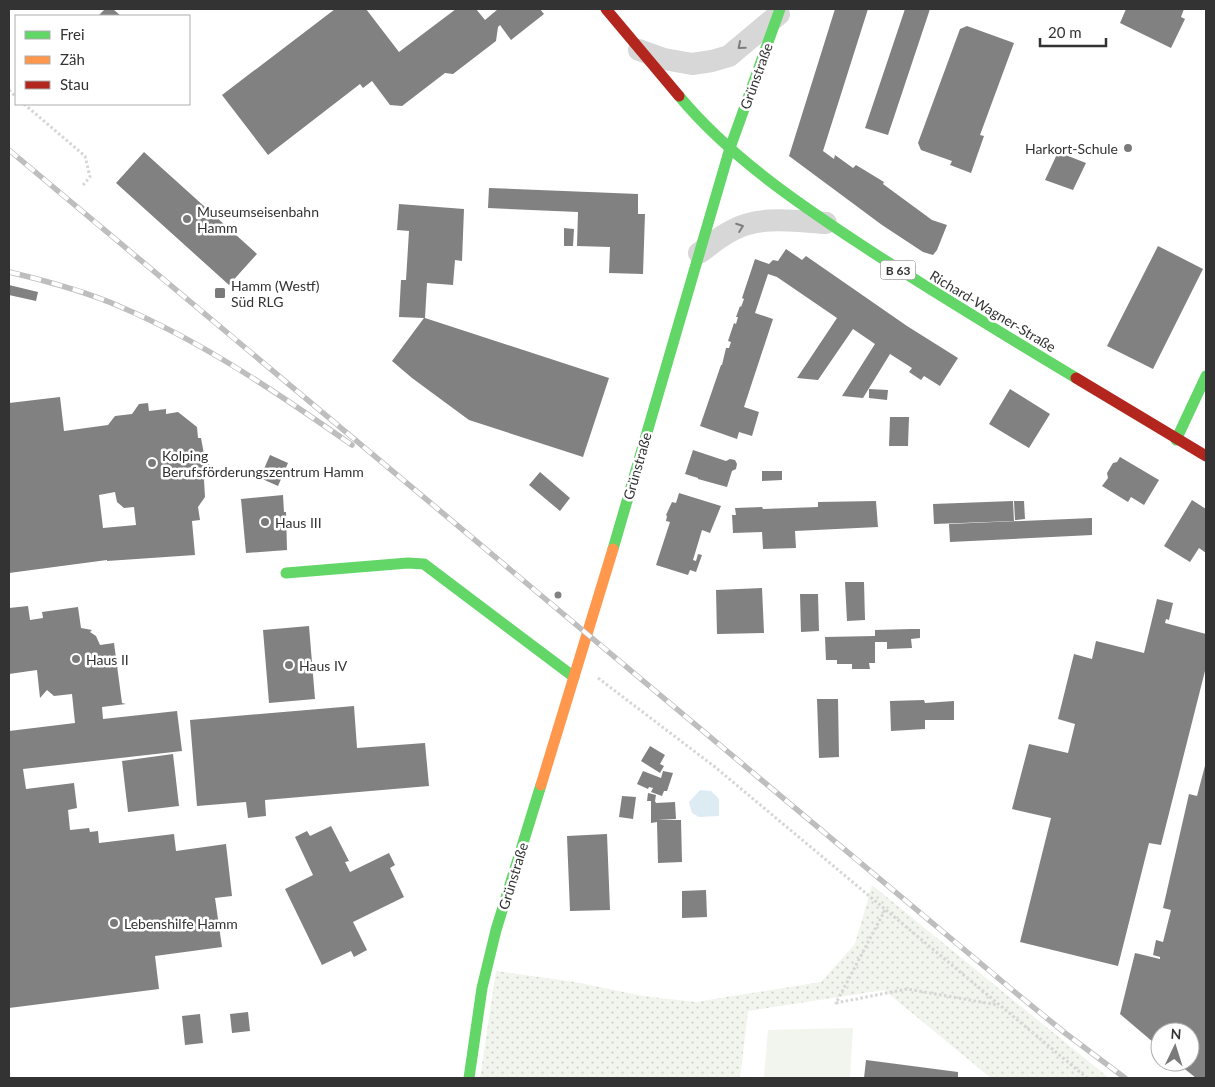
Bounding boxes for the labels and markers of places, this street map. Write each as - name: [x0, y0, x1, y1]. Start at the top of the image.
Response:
- place label: Harkort-Schule: [1025, 140, 1118, 157]
- marker: Harkort-Schule: [1122, 142, 1134, 154]
- place label: Museumseisenbahn Hamm: [197, 203, 319, 236]
- marker: Museumseisenbahn Hamm: [181, 213, 193, 225]
- place label: Hamm (Westf) Süd RLG: [231, 277, 320, 310]
- marker: Hamm (Westf) Süd RLG: [213, 286, 227, 300]
- place label: Kolping Berufsförderungszentrum Hamm: [162, 447, 364, 480]
- marker: Kolping Berufsförderungszentrum Hamm: [146, 457, 158, 469]
- place label: Haus III: [275, 514, 322, 531]
- marker: Haus III: [259, 516, 271, 528]
- place label: Haus II: [86, 651, 129, 668]
- marker: Haus II: [70, 653, 82, 665]
- place label: Haus IV: [299, 657, 348, 674]
- marker: Haus IV: [283, 659, 295, 671]
- place label: Lebenshilfe Hamm: [124, 915, 238, 932]
- marker: Lebenshilfe Hamm: [108, 917, 120, 929]

